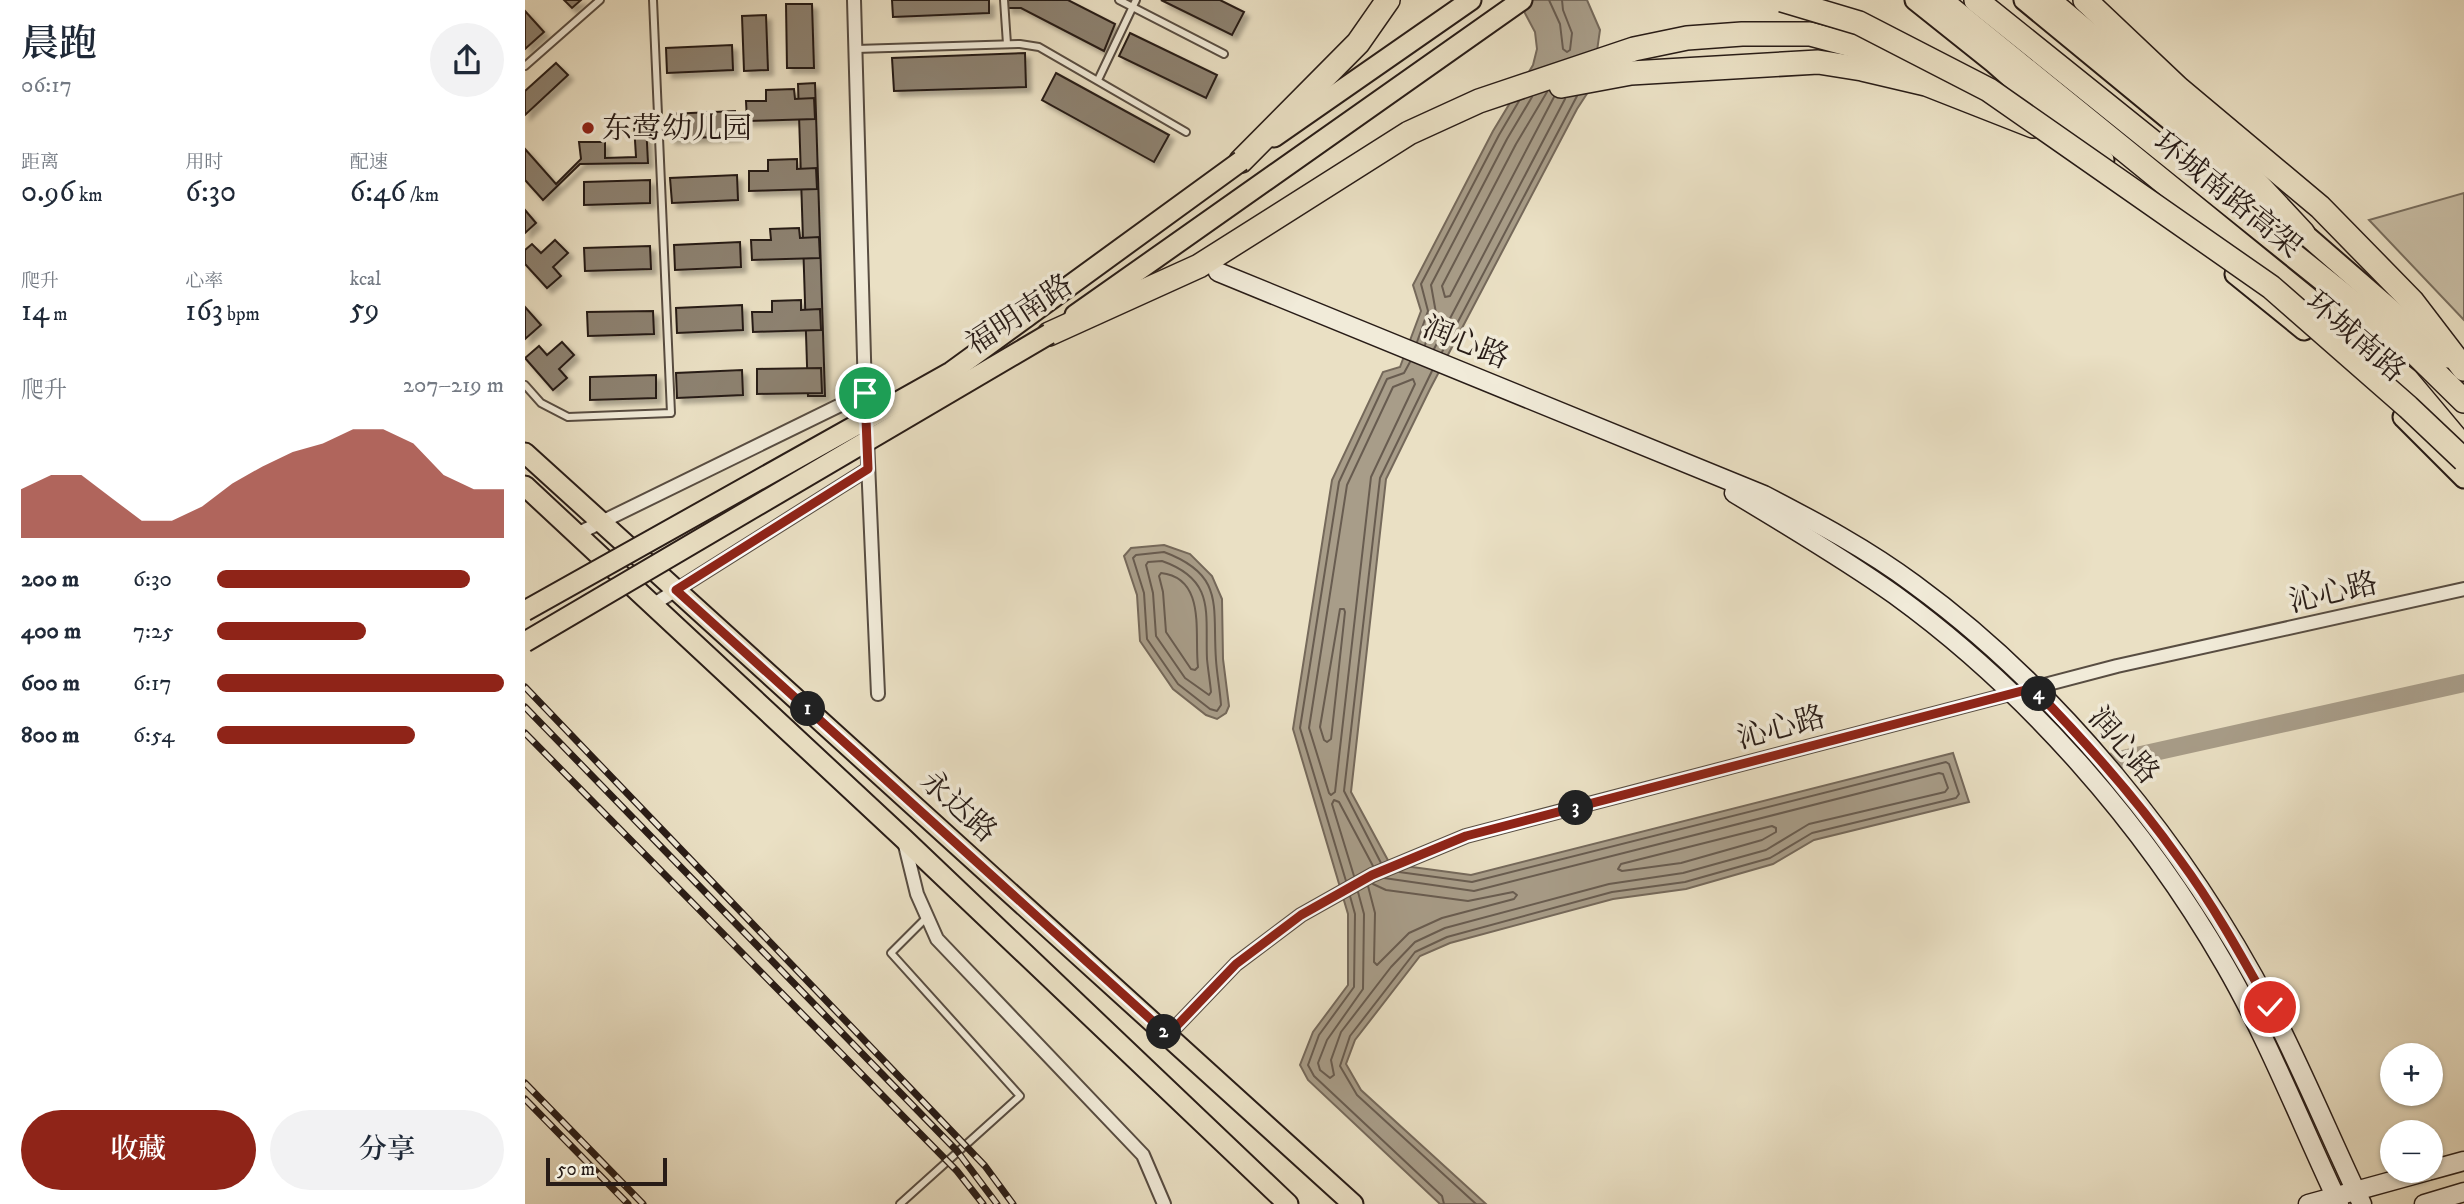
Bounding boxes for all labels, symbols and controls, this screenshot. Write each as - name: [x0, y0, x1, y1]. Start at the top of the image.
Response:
- text: 晨跑: [21, 21, 97, 69]
- button: share: [430, 23, 504, 97]
- text: 06:17: [21, 71, 72, 100]
- place label: 东莺幼儿园: [602, 111, 752, 148]
- marker: 东莺幼儿园: [580, 120, 596, 136]
- street label: 环城南路高架: [2145, 124, 2309, 266]
- text: 距离: [21, 151, 59, 174]
- text: 用时: [185, 151, 223, 174]
- text: 配速: [350, 151, 388, 174]
- text: 0.96: [21, 174, 75, 211]
- text: 6:30: [185, 174, 236, 211]
- text: 6:46: [350, 174, 406, 211]
- text: km: [75, 184, 103, 207]
- text: /km: [406, 184, 439, 207]
- street label: 福明南路: [959, 267, 1080, 363]
- text: kcal: [350, 268, 381, 291]
- text: 爬升: [21, 270, 59, 293]
- text: 心率: [185, 270, 223, 293]
- street label: 环城南路: [2298, 284, 2412, 390]
- text: 59: [350, 291, 380, 328]
- text: 14: [21, 293, 49, 330]
- text: 163: [185, 293, 223, 330]
- text: m: [49, 303, 68, 326]
- text: bpm: [223, 303, 260, 326]
- street label: 润心路: [1417, 309, 1514, 377]
- pin: [835, 363, 895, 423]
- text: 207–219 m: [403, 371, 504, 400]
- icon: arrive: [846, 374, 884, 412]
- text: 爬升: [21, 376, 67, 405]
- text: 200 m: [21, 565, 79, 594]
- text: 6:30: [133, 565, 172, 594]
- street label: 沁心路: [2285, 565, 2381, 622]
- text: 400 m: [21, 617, 81, 646]
- text: 7:25: [133, 617, 174, 646]
- text: 600 m: [21, 669, 80, 698]
- text: 6:17: [133, 669, 172, 698]
- pin: 4: [2021, 676, 2057, 712]
- text: 4: [2033, 682, 2044, 705]
- pin: 1: [791, 692, 825, 726]
- text: 1: [804, 697, 811, 720]
- street label: 沁心路: [1733, 699, 1830, 758]
- street label: 润心路: [2079, 700, 2166, 792]
- text: 800 m: [21, 721, 79, 750]
- text: 6:54: [133, 721, 174, 750]
- street label: 永达路: [912, 763, 1004, 851]
- pin: 3: [1559, 790, 1593, 826]
- text: 3: [1572, 796, 1579, 819]
- pin: [2240, 977, 2300, 1037]
- icon: check: [2251, 988, 2289, 1026]
- pin: 2: [1147, 1014, 1181, 1050]
- text: 2: [1159, 1020, 1168, 1043]
- map controls: [2380, 1043, 2443, 1183]
- button: +: [2380, 1043, 2443, 1106]
- button: 收藏: [21, 1110, 256, 1190]
- button: 分享: [270, 1110, 504, 1190]
- button: −: [2380, 1120, 2443, 1183]
- scale bar: [546, 1155, 667, 1187]
- text: 50 m: [557, 1158, 595, 1181]

